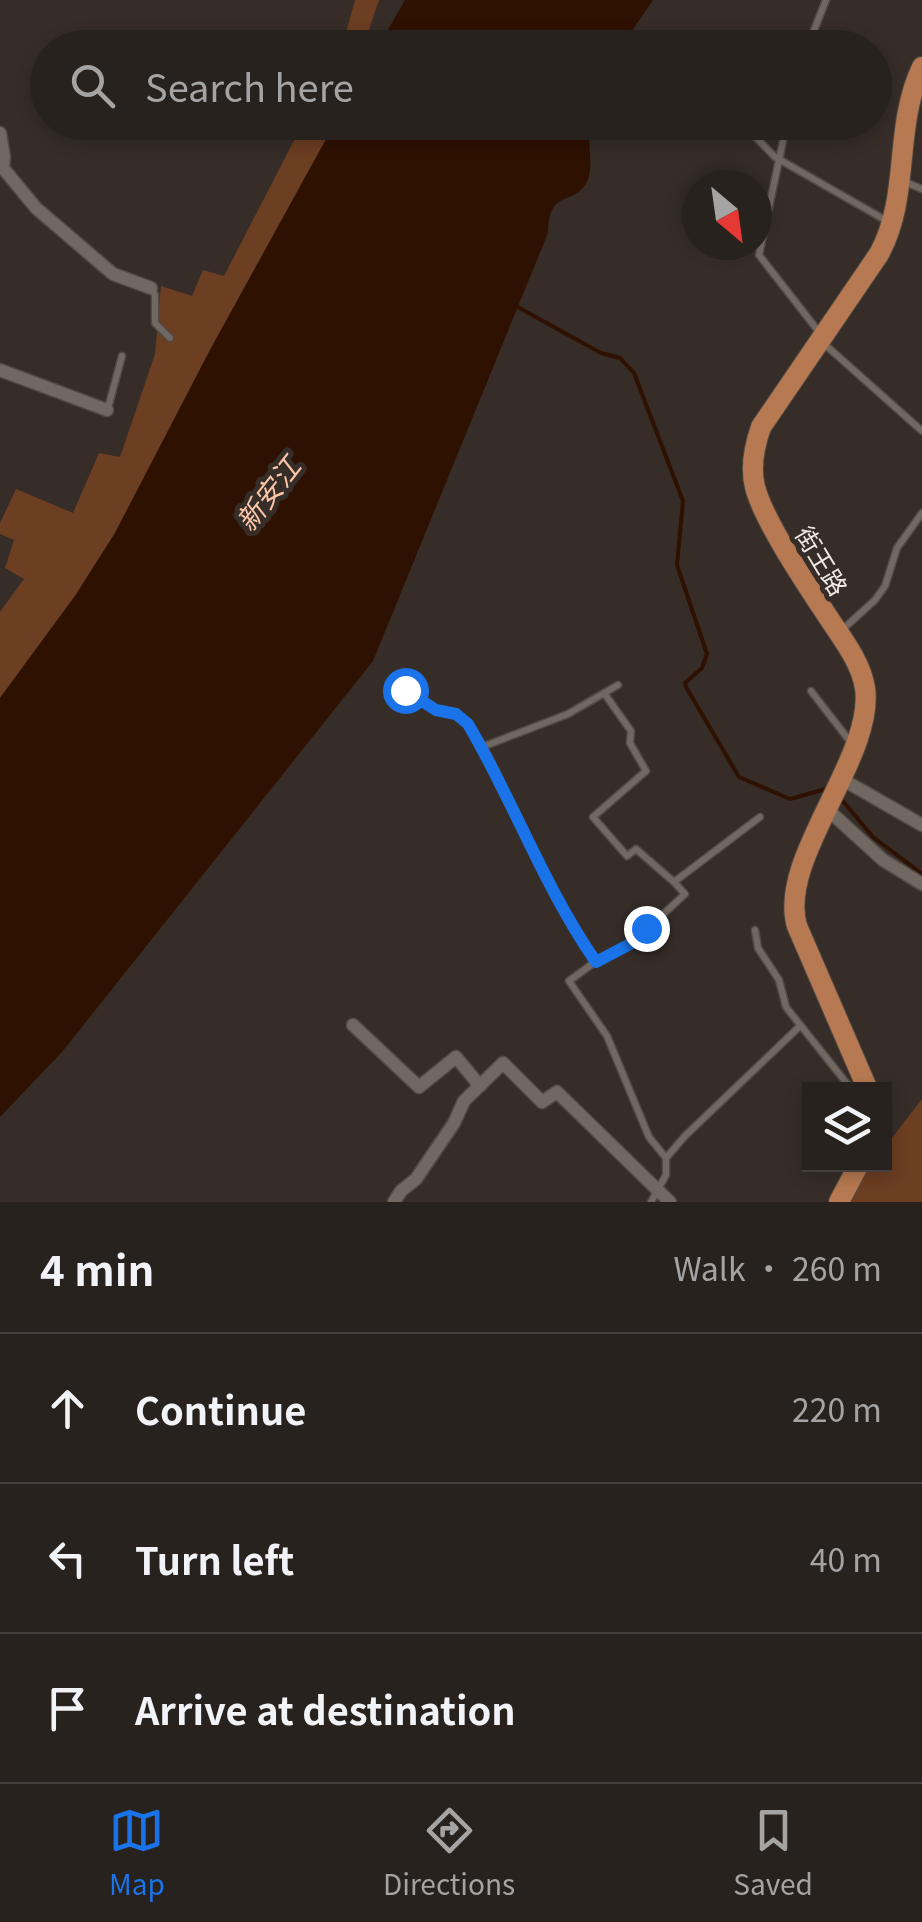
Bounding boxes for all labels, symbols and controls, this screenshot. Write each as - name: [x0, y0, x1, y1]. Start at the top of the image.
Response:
- search box: [30, 30, 892, 140]
- icon: search: [65, 58, 120, 113]
- text: Search here: [145, 58, 354, 113]
- north arrow: [682, 170, 772, 260]
- water label: 新安江: [225, 445, 310, 538]
- street label: 街王路: [788, 519, 858, 601]
- route start: [383, 668, 429, 714]
- route end: [624, 906, 670, 952]
- map controls: [802, 1082, 892, 1172]
- button: layers: [802, 1082, 892, 1172]
- text: 4 min: [40, 1237, 155, 1298]
- text: Walk · 260 m: [673, 1244, 882, 1290]
- icon: ahead: [40, 1381, 95, 1436]
- text: Continue: [135, 1381, 306, 1436]
- text: 220 m: [792, 1385, 882, 1431]
- icon: left: [40, 1531, 95, 1586]
- text: Turn left: [135, 1531, 294, 1586]
- text: 40 m: [810, 1535, 882, 1581]
- icon: arrive: [40, 1681, 95, 1736]
- text: Arrive at destination: [135, 1681, 516, 1736]
- tab: Map: [109, 1803, 165, 1903]
- tab: Directions: [383, 1803, 515, 1903]
- tab: Saved: [733, 1803, 813, 1903]

